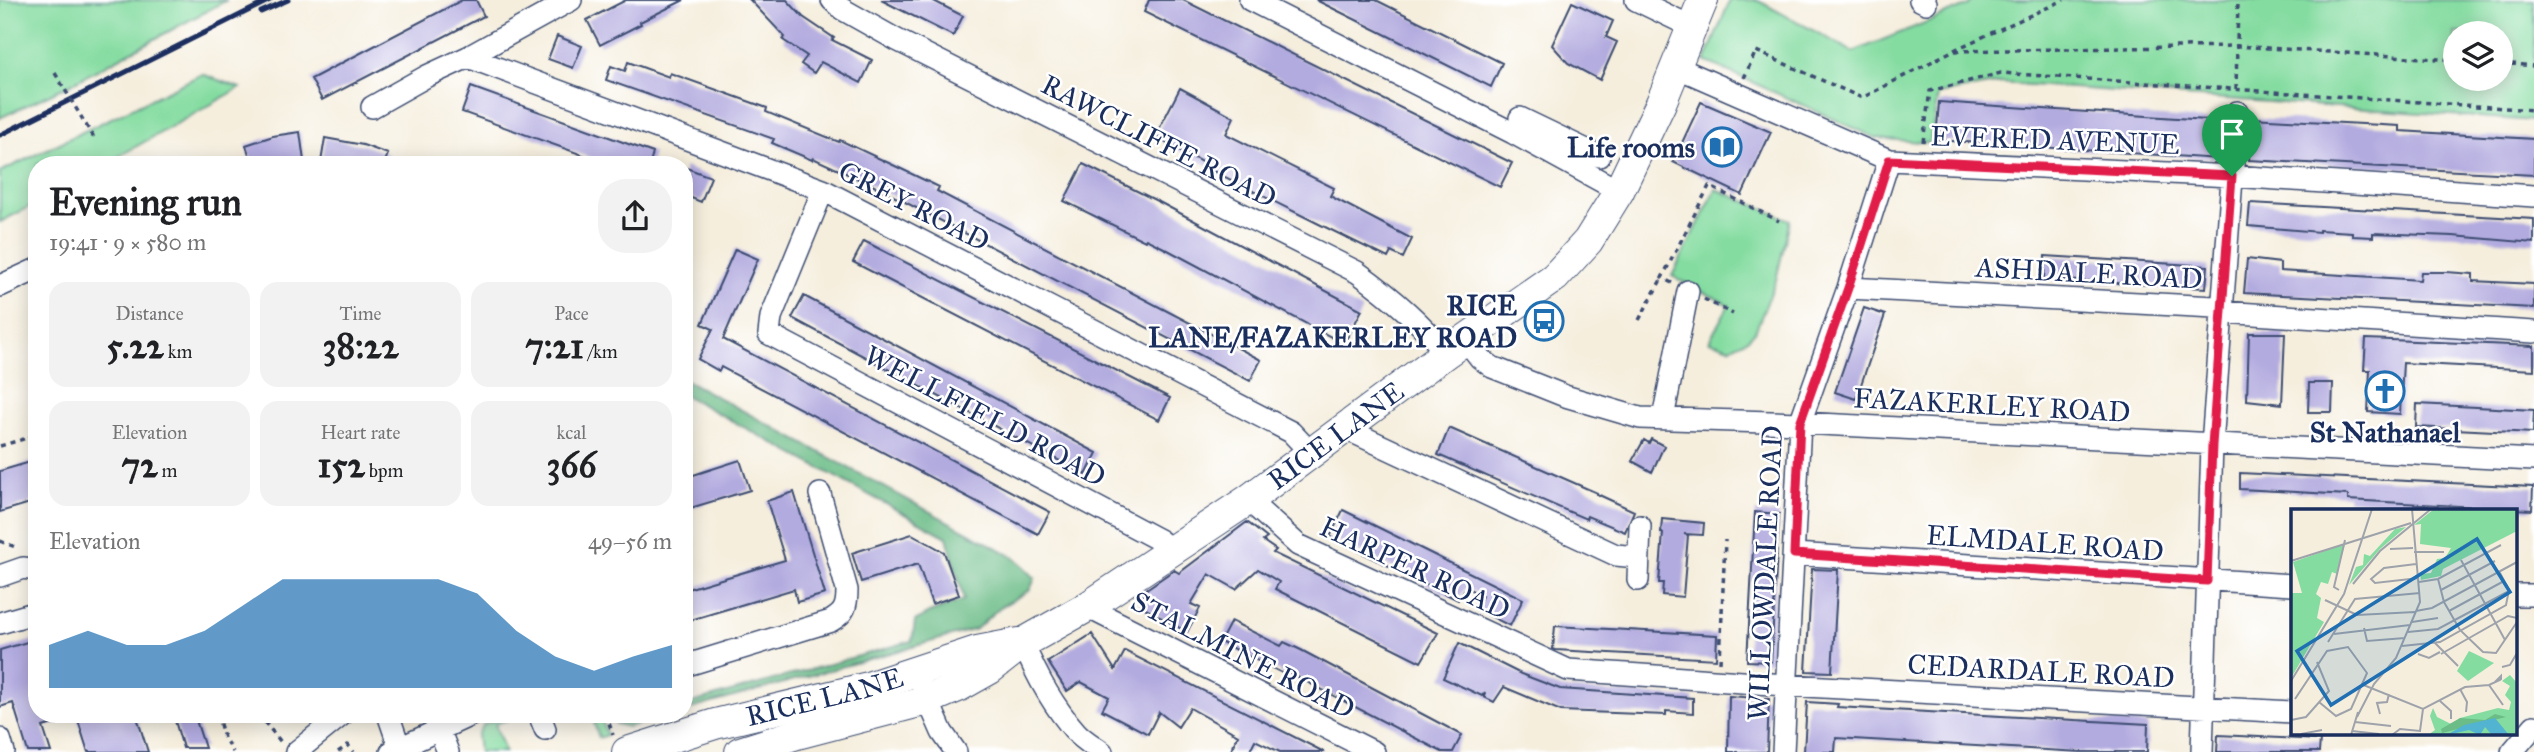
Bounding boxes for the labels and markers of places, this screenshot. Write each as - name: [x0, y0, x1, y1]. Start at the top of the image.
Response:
- pin: [2202, 104, 2262, 176]
- library icon: Life rooms: [1701, 126, 1743, 168]
- place label: Life rooms: [1567, 130, 1695, 165]
- place label: RICE LANE/FAZAKERLEY ROAD: [1148, 288, 1517, 355]
- bus stop icon: RICE LANE/FAZAKERLEY ROAD: [1523, 300, 1565, 342]
- church icon: St Nathanael: [2364, 370, 2406, 412]
- place label: St Nathanael: [2310, 415, 2461, 450]

